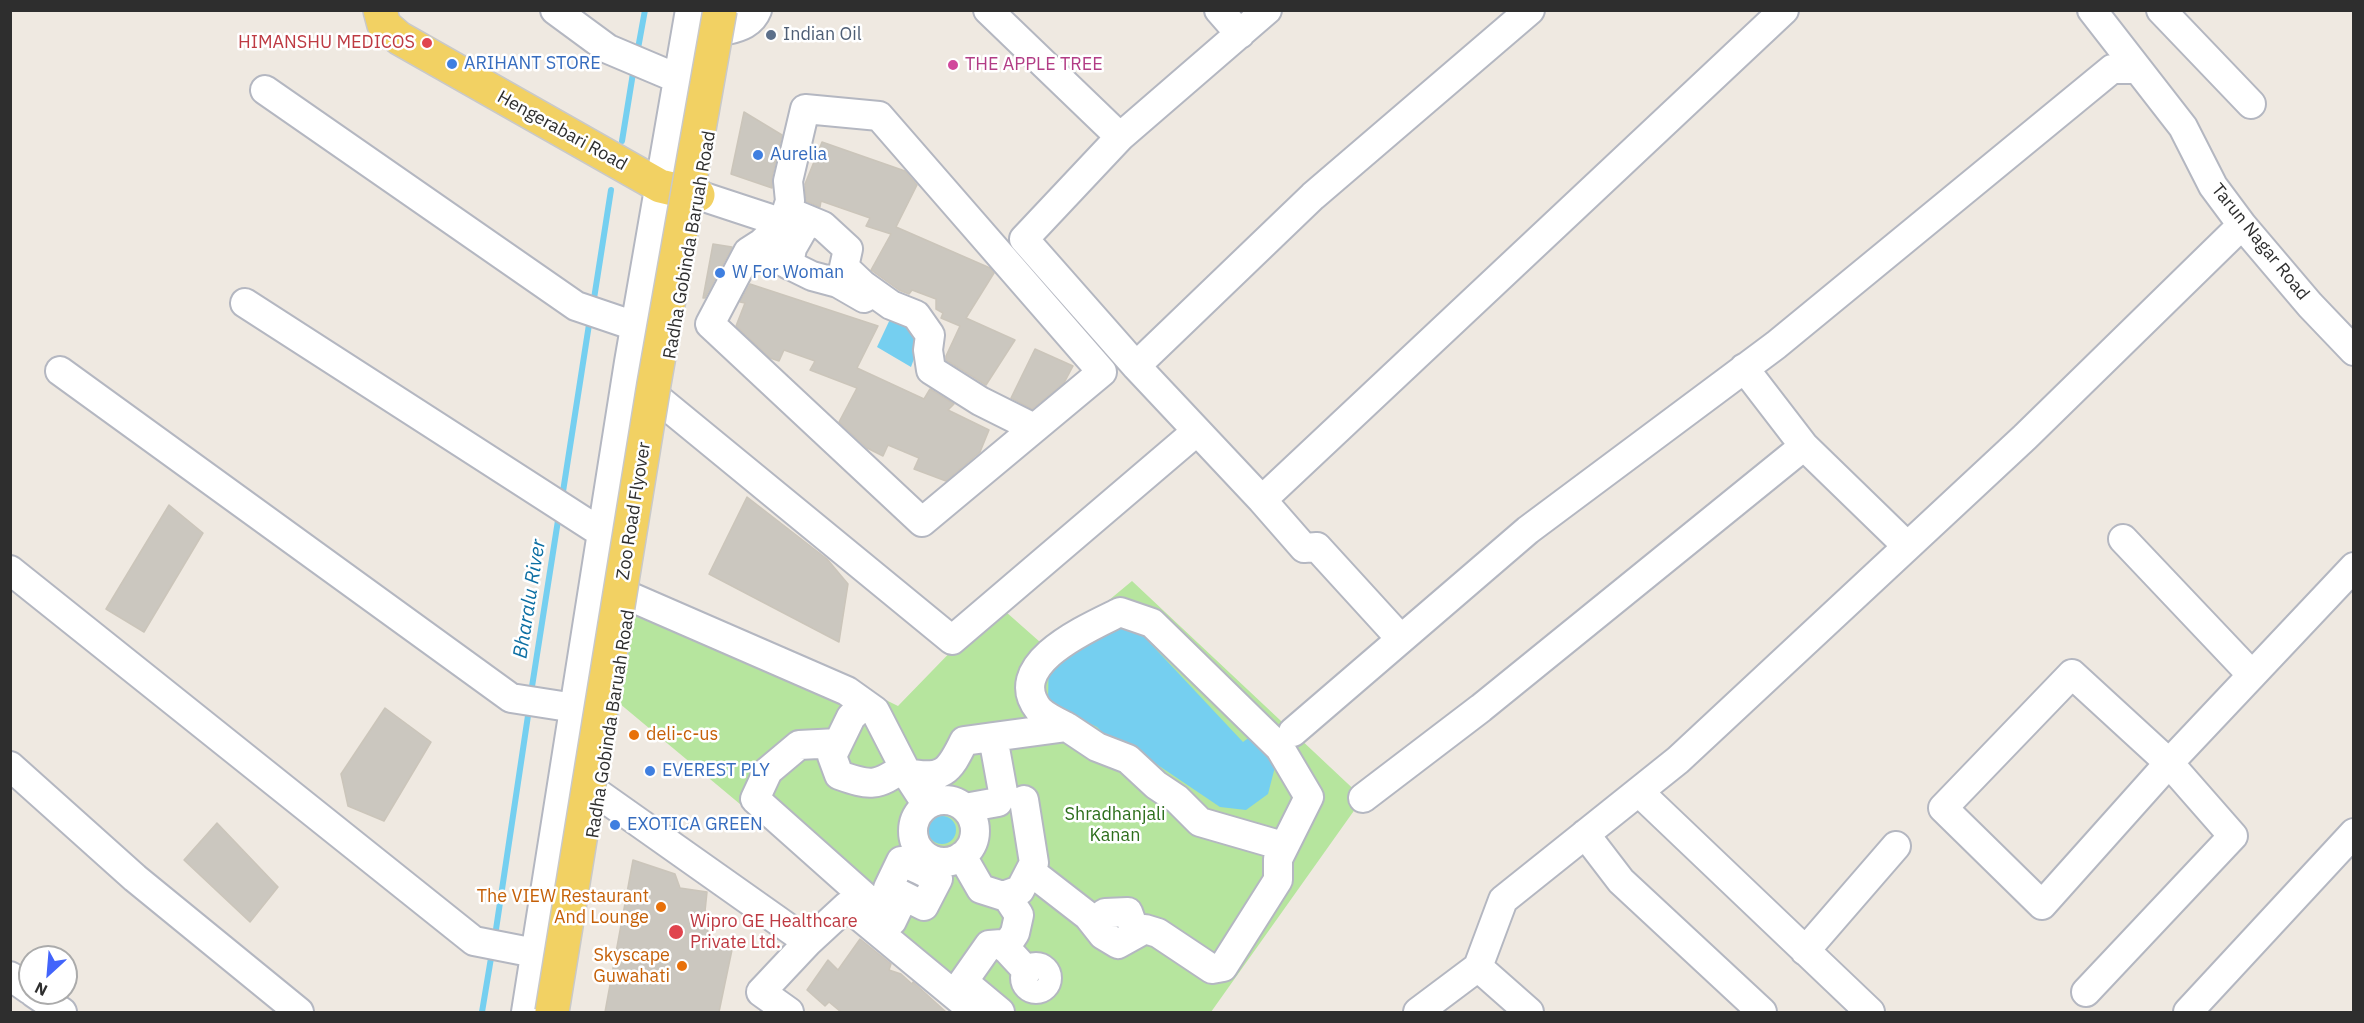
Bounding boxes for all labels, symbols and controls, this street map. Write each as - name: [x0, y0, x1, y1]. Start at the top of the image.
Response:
- place label: Indian Oil: [783, 24, 862, 46]
- marker: Indian Oil: [764, 28, 778, 42]
- place label: HIMANSHU MEDICOS: [238, 32, 415, 54]
- marker: HIMANSHU MEDICOS: [420, 36, 434, 50]
- place label: ARIHANT STORE: [464, 53, 601, 75]
- place label: THE APPLE TREE: [965, 54, 1103, 76]
- marker: ARIHANT STORE: [445, 57, 459, 71]
- marker: THE APPLE TREE: [946, 58, 960, 72]
- street label: Hengerabari Road: [493, 86, 631, 176]
- street label: Radha Gobinda Baruah Road: [659, 129, 721, 361]
- place label: Aurelia: [770, 144, 827, 166]
- marker: Aurelia: [751, 148, 765, 162]
- street label: Tarun Nagar Road: [2206, 179, 2314, 305]
- place label: W For Woman: [732, 262, 844, 284]
- marker: W For Woman: [713, 266, 727, 280]
- street label: Zoo Road Flyover: [612, 441, 656, 581]
- water label: Bharalu River: [509, 538, 551, 660]
- street label: Radha Gobinda Baruah Road: [582, 608, 640, 840]
- place label: deli-c-us: [646, 724, 718, 746]
- marker: deli-c-us: [627, 728, 641, 742]
- place label: EVEREST PLY: [662, 760, 770, 782]
- marker: EVEREST PLY: [643, 764, 657, 778]
- park label: Shradhanjali Kanan: [1065, 804, 1165, 846]
- place label: EXOTICA GREEN: [627, 814, 763, 836]
- marker: EXOTICA GREEN: [608, 818, 622, 832]
- place label: The VIEW Restaurant And Lounge: [477, 886, 649, 928]
- marker: The VIEW Restaurant And Lounge: [654, 900, 668, 914]
- place label: Wipro GE Healthcare Private Ltd.: [690, 911, 858, 954]
- marker: Wipro GE Healthcare Private Ltd.: [667, 923, 685, 941]
- north arrow: [18, 945, 78, 1005]
- place label: Skyscape Guwahati: [593, 945, 670, 988]
- marker: Skyscape Guwahati: [675, 959, 689, 973]
- text: N: [31, 978, 51, 1001]

